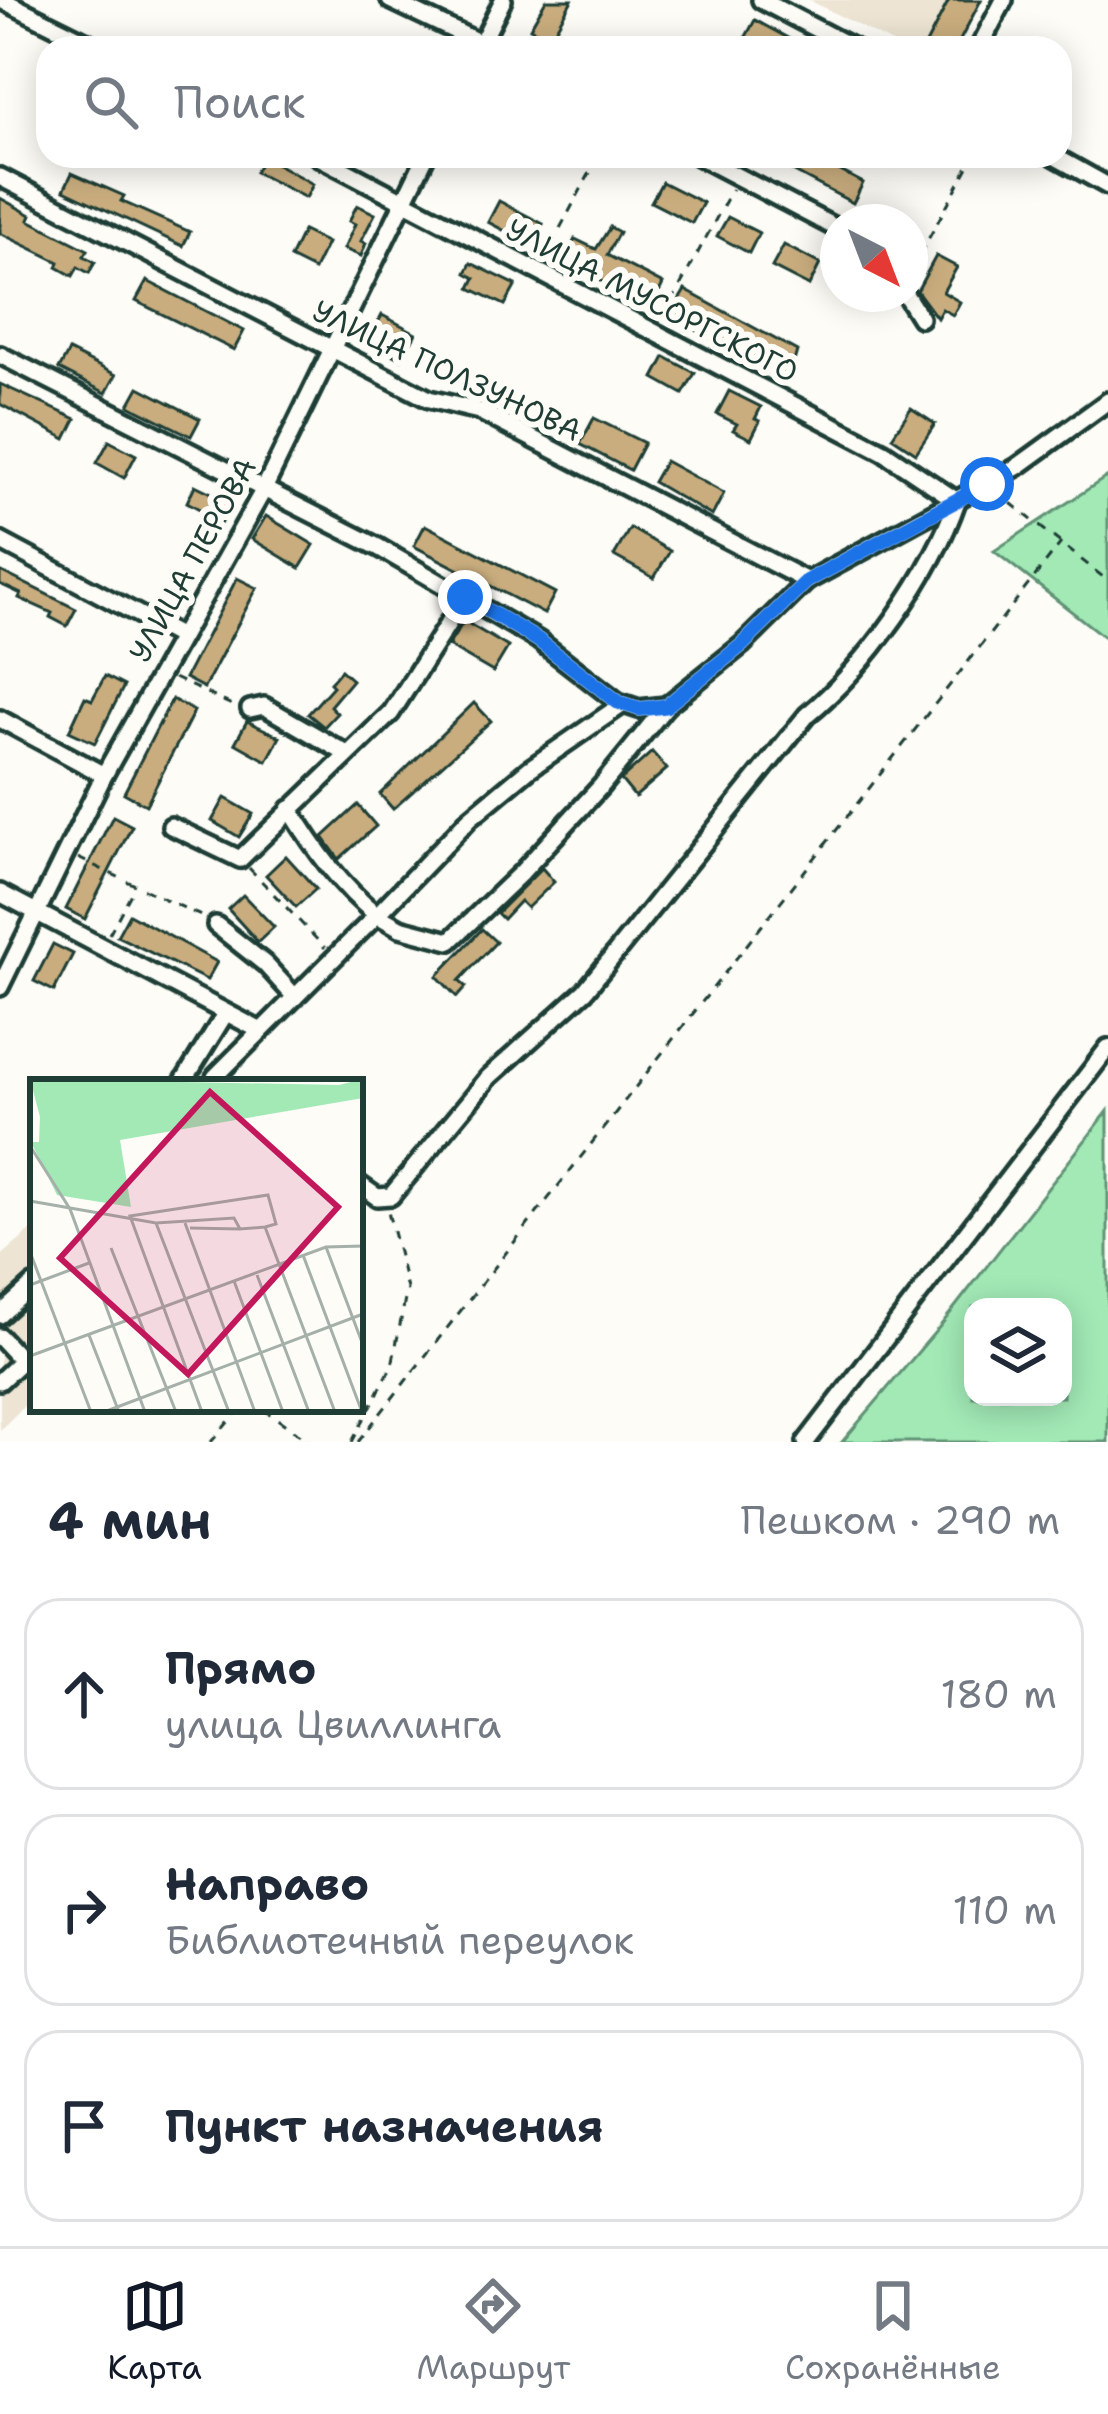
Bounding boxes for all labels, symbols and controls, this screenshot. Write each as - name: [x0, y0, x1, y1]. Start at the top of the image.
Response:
- search box: [36, 36, 1072, 168]
- icon: search: [78, 69, 144, 135]
- text: Поиск: [174, 72, 305, 132]
- north arrow: [820, 204, 928, 312]
- street label: УЛИЦА МУСОРГСКОГО: [499, 209, 805, 392]
- street label: УЛИЦА ПОЛЗУНОВА: [306, 290, 588, 451]
- street label: УЛИЦА ПЕРОВА: [119, 450, 266, 669]
- route start: [960, 457, 1014, 511]
- route end: [438, 570, 492, 624]
- inset map: [30, 1079, 363, 1412]
- map controls: [964, 1298, 1072, 1406]
- button: layers: [964, 1298, 1072, 1406]
- text: 4 мин: [48, 1486, 212, 1554]
- text: Пешком · 290 m: [741, 1494, 1060, 1546]
- text: Прямо: [165, 1638, 316, 1698]
- icon: ahead: [51, 1661, 117, 1727]
- text: 180 m: [941, 1668, 1057, 1720]
- text: улица Цвиллинга: [165, 1698, 501, 1750]
- text: Направо: [165, 1854, 369, 1914]
- icon: right: [51, 1877, 117, 1943]
- text: 110 m: [953, 1884, 1057, 1936]
- text: Библиотечный переулок: [165, 1914, 634, 1966]
- icon: arrive: [51, 2093, 117, 2159]
- text: Пункт назначения: [165, 2096, 604, 2156]
- tab: Карта: [107, 2273, 202, 2390]
- tab: Маршрут: [416, 2273, 570, 2390]
- tab: Сохранённые: [785, 2273, 1001, 2390]

